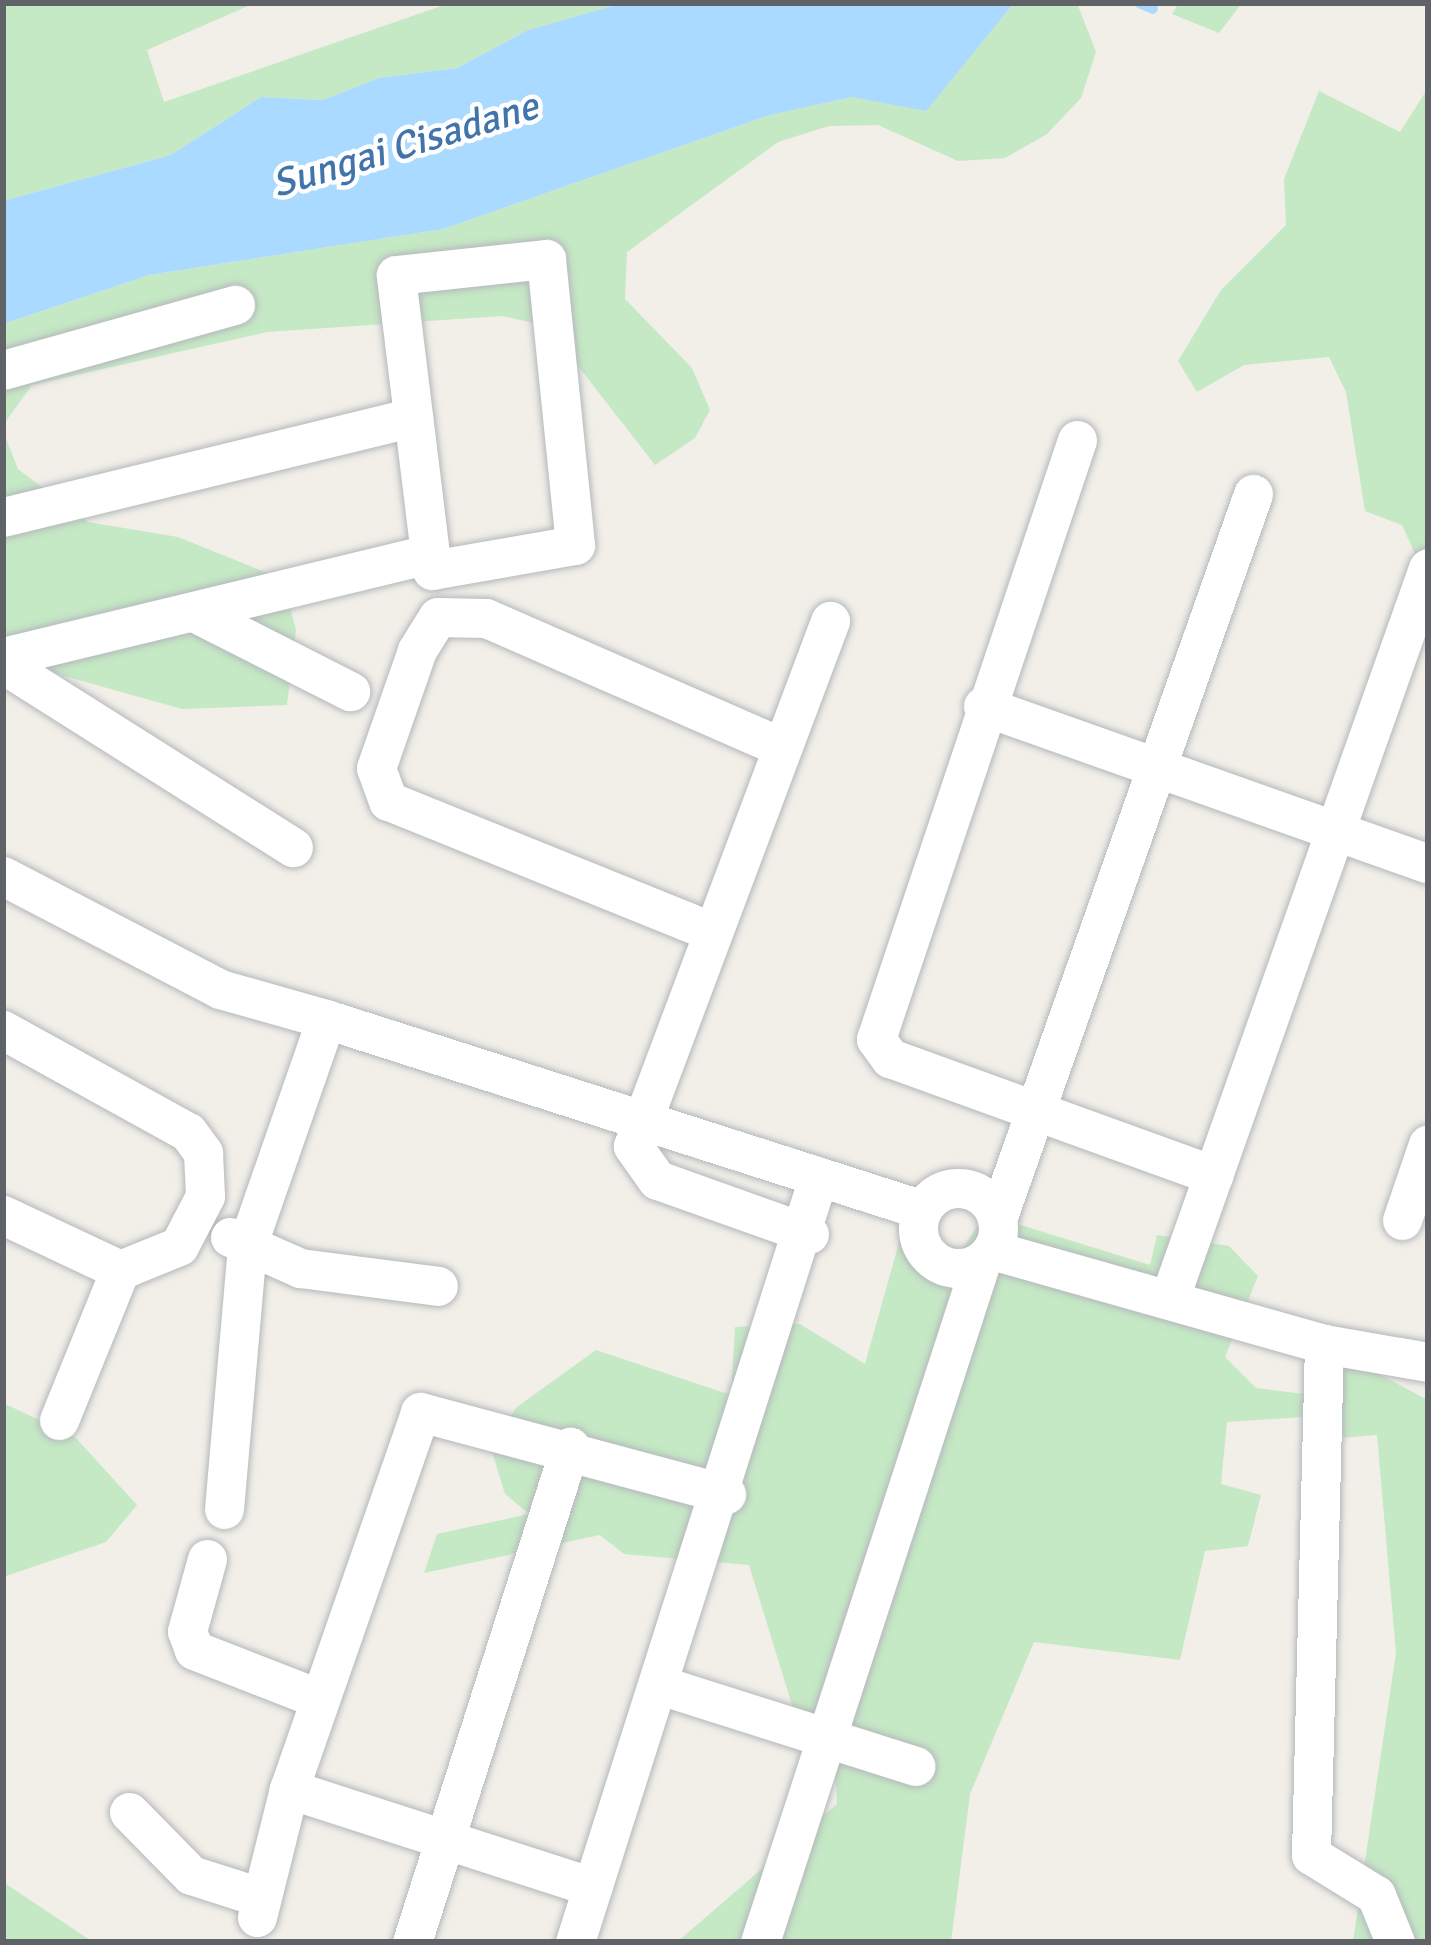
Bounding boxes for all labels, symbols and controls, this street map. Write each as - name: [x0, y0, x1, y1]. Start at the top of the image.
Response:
- water label: Sungai Cisadane: [266, 82, 544, 208]

